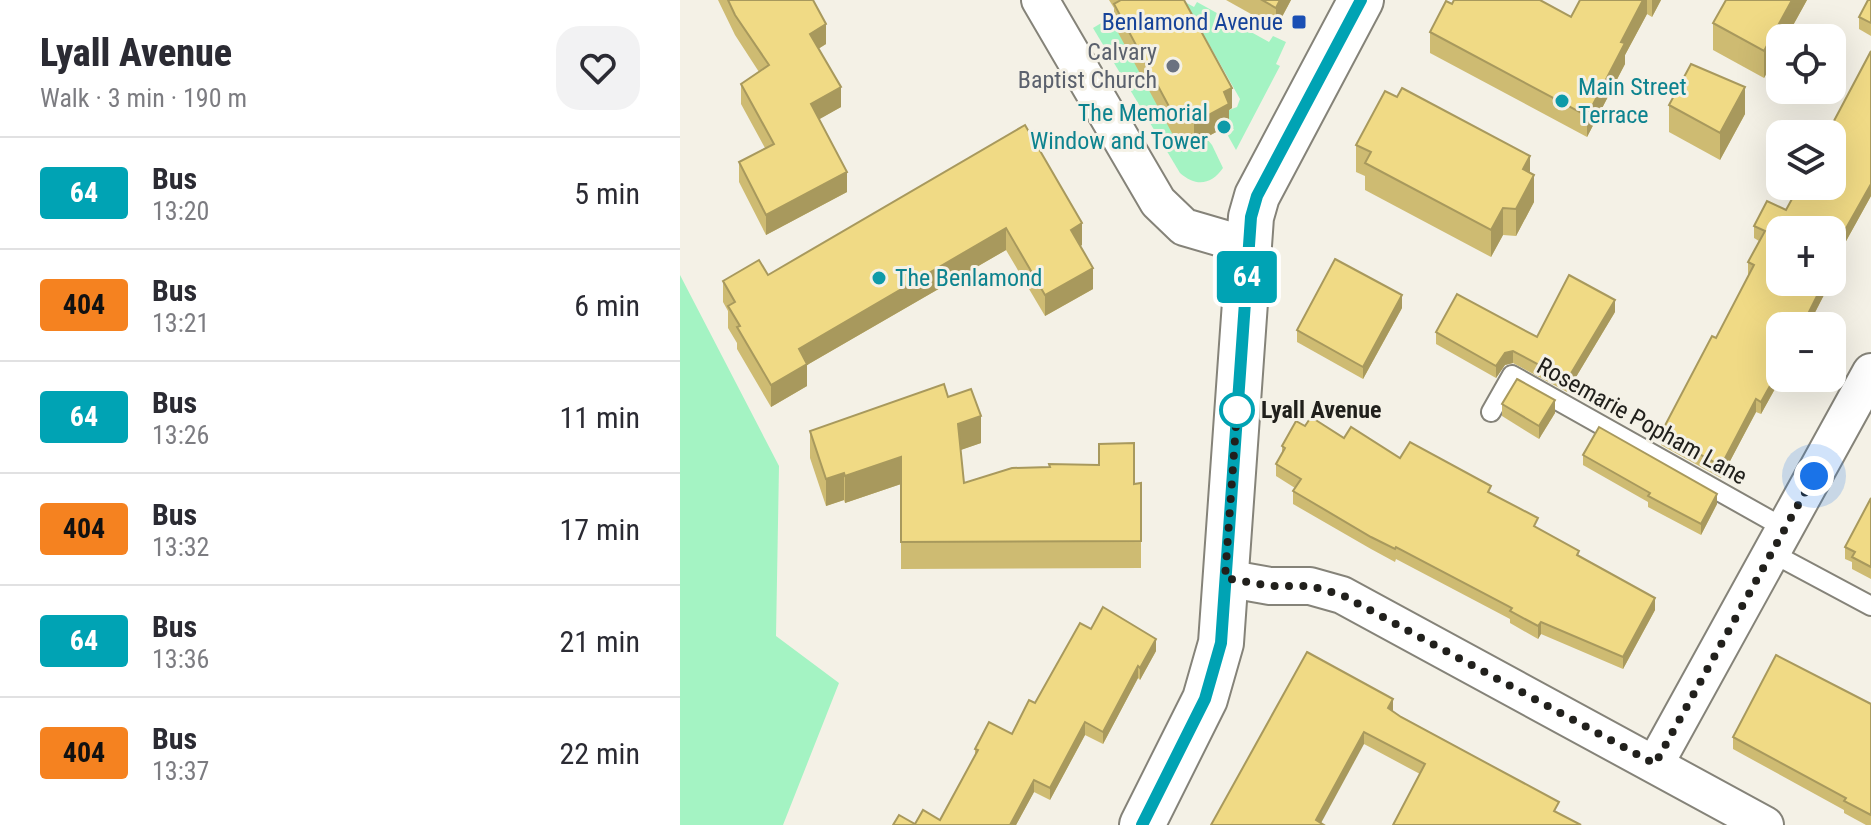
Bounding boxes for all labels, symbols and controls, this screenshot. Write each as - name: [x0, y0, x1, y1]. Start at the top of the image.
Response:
- place label: Benlamond Avenue: [1102, 8, 1283, 36]
- marker: Benlamond Avenue: [1290, 13, 1308, 31]
- map controls: [1766, 24, 1846, 392]
- button: locate: [1766, 24, 1846, 104]
- button: heart: [556, 26, 640, 110]
- text: Lyall Avenue: [40, 31, 232, 75]
- place label: Calvary Baptist Church: [1018, 38, 1157, 94]
- marker: Calvary Baptist Church: [1164, 57, 1182, 75]
- place label: Main Street Terrace: [1578, 73, 1687, 129]
- text: Walk · 3 min · 190 m: [40, 83, 247, 113]
- marker: Main Street Terrace: [1553, 92, 1571, 110]
- place label: The Memorial Window and Tower: [1030, 99, 1208, 155]
- marker: The Memorial Window and Tower: [1215, 118, 1233, 136]
- button: layers: [1766, 120, 1846, 200]
- text: Bus: [152, 161, 197, 196]
- text: 64: [70, 176, 98, 209]
- text: 5 min: [574, 176, 640, 211]
- text: 13:20: [152, 196, 209, 226]
- button: +: [1766, 216, 1846, 296]
- line badge: 64: [1211, 251, 1283, 303]
- text: 64: [1233, 260, 1261, 293]
- place label: The Benlamond: [895, 264, 1042, 292]
- marker: The Benlamond: [870, 269, 888, 287]
- text: Bus: [152, 273, 197, 308]
- text: 404: [63, 288, 105, 321]
- text: 6 min: [574, 288, 640, 323]
- text: 13:21: [152, 308, 209, 338]
- button: −: [1766, 312, 1846, 392]
- street label: Rosemarie Popham Lane: [1532, 352, 1752, 490]
- text: Bus: [152, 385, 197, 420]
- marker: Lyall Avenue: [1220, 393, 1254, 427]
- place label: Lyall Avenue: [1261, 396, 1381, 424]
- text: 64: [70, 400, 98, 433]
- text: 11 min: [559, 400, 640, 435]
- text: 13:26: [152, 420, 209, 450]
- your location: [1794, 456, 1834, 496]
- text: Bus: [152, 497, 197, 532]
- text: 404: [63, 512, 105, 545]
- text: 17 min: [559, 512, 640, 547]
- text: 13:32: [152, 532, 209, 562]
- text: Bus: [152, 609, 197, 644]
- text: 64: [70, 624, 98, 657]
- text: 21 min: [559, 624, 640, 659]
- text: 13:36: [152, 644, 209, 674]
- text: Bus: [152, 721, 197, 756]
- text: 404: [63, 736, 105, 769]
- text: 22 min: [559, 736, 640, 771]
- text: 13:37: [152, 756, 209, 786]

